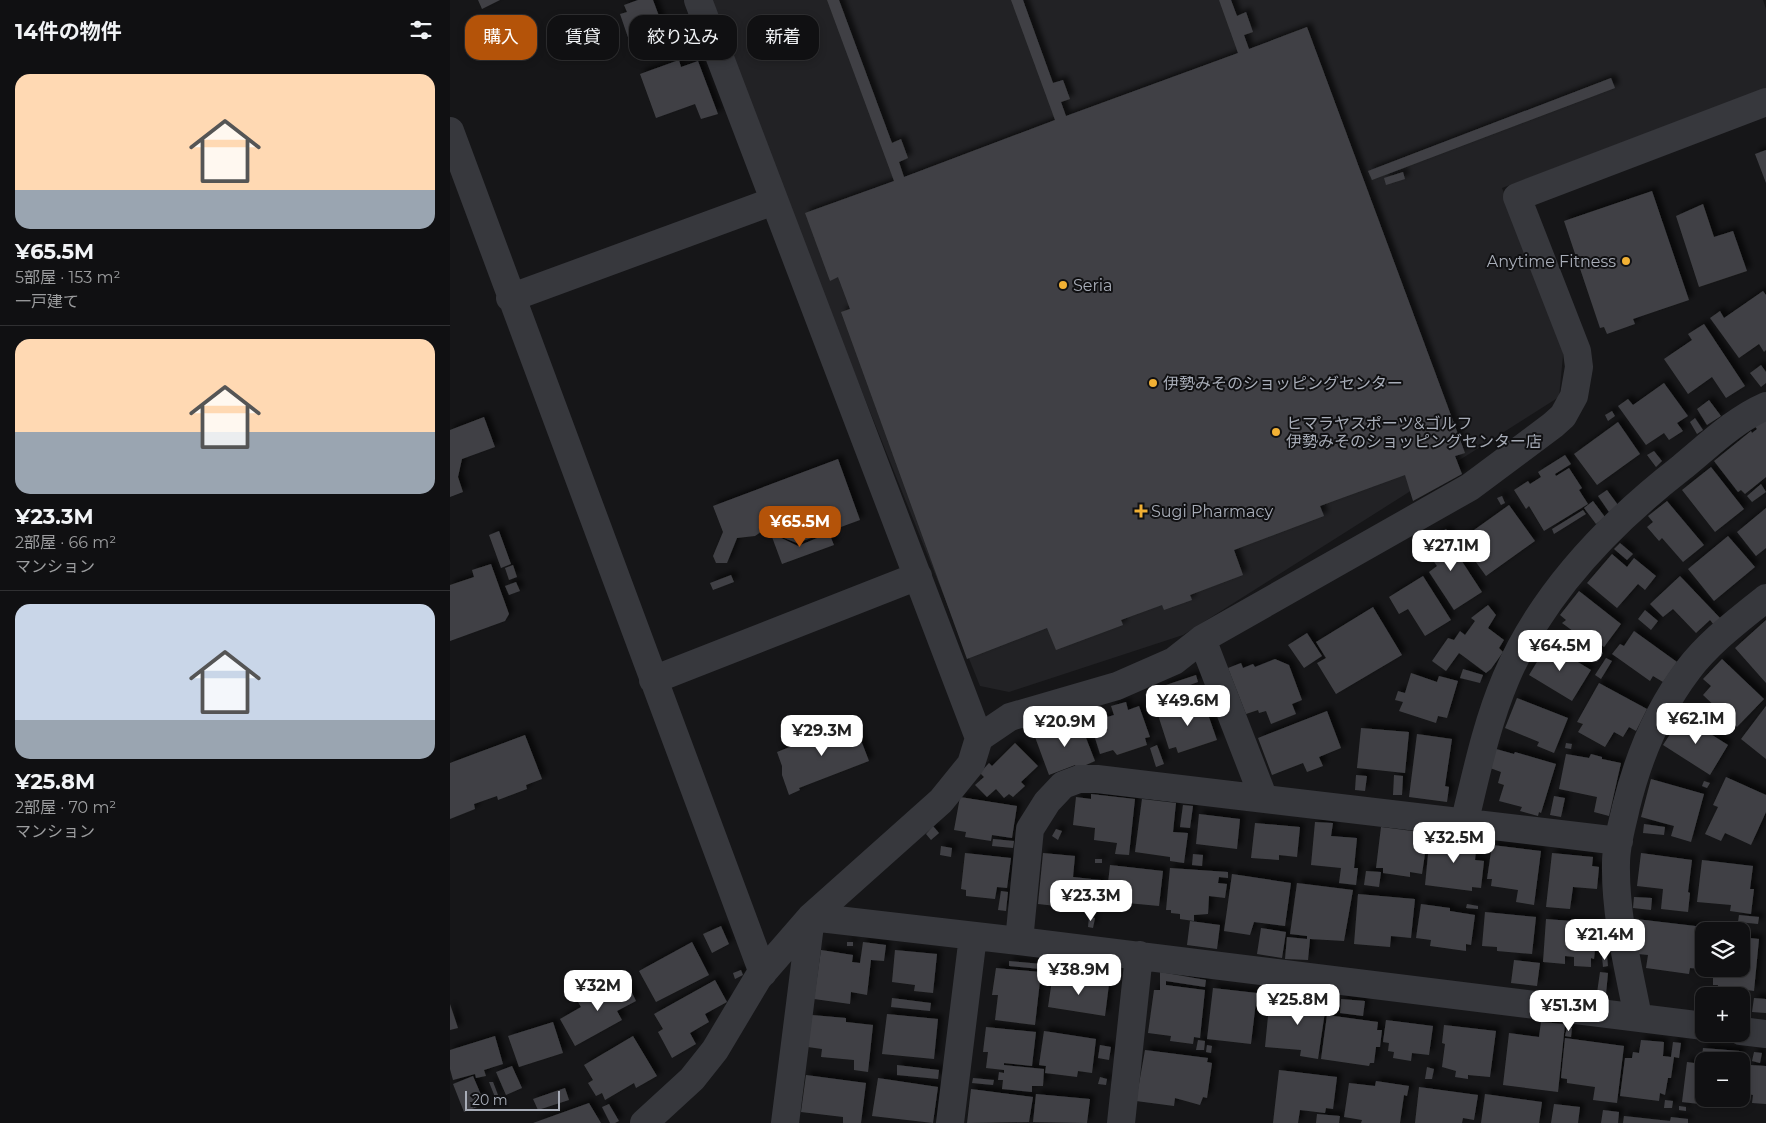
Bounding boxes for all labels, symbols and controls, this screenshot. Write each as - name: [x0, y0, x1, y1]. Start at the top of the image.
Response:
- chip: 購入: [465, 15, 537, 60]
- chip: 賃貸: [547, 15, 619, 60]
- chip: 絞り込み: [629, 15, 737, 60]
- chip: 新着: [747, 15, 819, 60]
- icon: filters: [407, 16, 435, 44]
- text: 14件の物件: [15, 19, 122, 44]
- icon: home: [180, 106, 270, 196]
- text: ¥65.5M: [15, 239, 94, 264]
- place label: Anytime Fitness: [1487, 252, 1616, 271]
- marker: Anytime Fitness: [1620, 255, 1632, 267]
- text: 5部屋 · 153 m²: [15, 268, 120, 287]
- place label: Seria: [1073, 276, 1113, 295]
- marker: Seria: [1057, 279, 1069, 291]
- text: 一戸建て: [15, 292, 79, 311]
- icon: home: [180, 372, 270, 462]
- place label: 伊勢みそのショッピングセンター: [1163, 374, 1403, 393]
- marker: 伊勢みそのショッピングセンター: [1147, 377, 1159, 389]
- place label: ヒマラヤスポーツ&ゴルフ 伊勢みそのショッピングセンター店: [1286, 414, 1542, 451]
- marker: ヒマラヤスポーツ&ゴルフ 伊勢みそのショッピングセンター店: [1270, 426, 1282, 438]
- place label: Sugi Pharmacy: [1151, 502, 1273, 521]
- text: ¥23.3M: [15, 504, 93, 529]
- marker: Sugi Pharmacy: [1135, 505, 1147, 517]
- pin: ¥65.5M: [759, 506, 841, 548]
- text: ¥65.5M: [770, 512, 830, 531]
- pin: ¥27.1M: [1410, 530, 1492, 572]
- text: 2部屋 · 66 m²: [15, 533, 116, 552]
- text: ¥27.1M: [1423, 536, 1479, 555]
- text: マンション: [15, 557, 95, 576]
- pin: ¥64.5M: [1519, 630, 1601, 672]
- text: ¥64.5M: [1529, 636, 1591, 655]
- icon: home: [180, 637, 270, 727]
- pin: ¥49.6M: [1147, 684, 1229, 727]
- text: ¥49.6M: [1157, 691, 1219, 710]
- pin: ¥62.1M: [1655, 702, 1737, 745]
- pin: ¥20.9M: [1024, 706, 1106, 748]
- text: ¥62.1M: [1668, 709, 1724, 728]
- text: ¥20.9M: [1034, 712, 1096, 731]
- pin: ¥29.3M: [781, 714, 863, 757]
- text: ¥29.3M: [792, 721, 852, 740]
- text: ¥25.8M: [15, 769, 95, 794]
- text: 2部屋 · 70 m²: [15, 798, 116, 817]
- text: マンション: [15, 822, 95, 841]
- pin: ¥32.5M: [1413, 822, 1495, 864]
- text: ¥32.5M: [1424, 828, 1484, 847]
- pin: ¥23.3M: [1050, 880, 1132, 922]
- text: ¥23.3M: [1061, 886, 1121, 905]
- pin: ¥21.4M: [1564, 918, 1646, 961]
- map controls: [1695, 922, 1750, 1107]
- button: layers: [1695, 922, 1750, 977]
- text: ¥21.4M: [1576, 925, 1634, 944]
- pin: ¥38.9M: [1038, 954, 1120, 996]
- text: ¥38.9M: [1048, 960, 1110, 979]
- pin: ¥32M: [568, 970, 628, 1012]
- text: ¥32M: [575, 976, 621, 995]
- pin: ¥25.8M: [1257, 984, 1339, 1026]
- button: +: [1695, 987, 1750, 1042]
- text: ¥25.8M: [1268, 990, 1328, 1009]
- pin: ¥51.3M: [1528, 990, 1610, 1032]
- text: ¥51.3M: [1541, 996, 1597, 1015]
- button: −: [1695, 1052, 1750, 1107]
- scale bar: [465, 1088, 560, 1111]
- text: 20 m: [472, 1091, 508, 1109]

